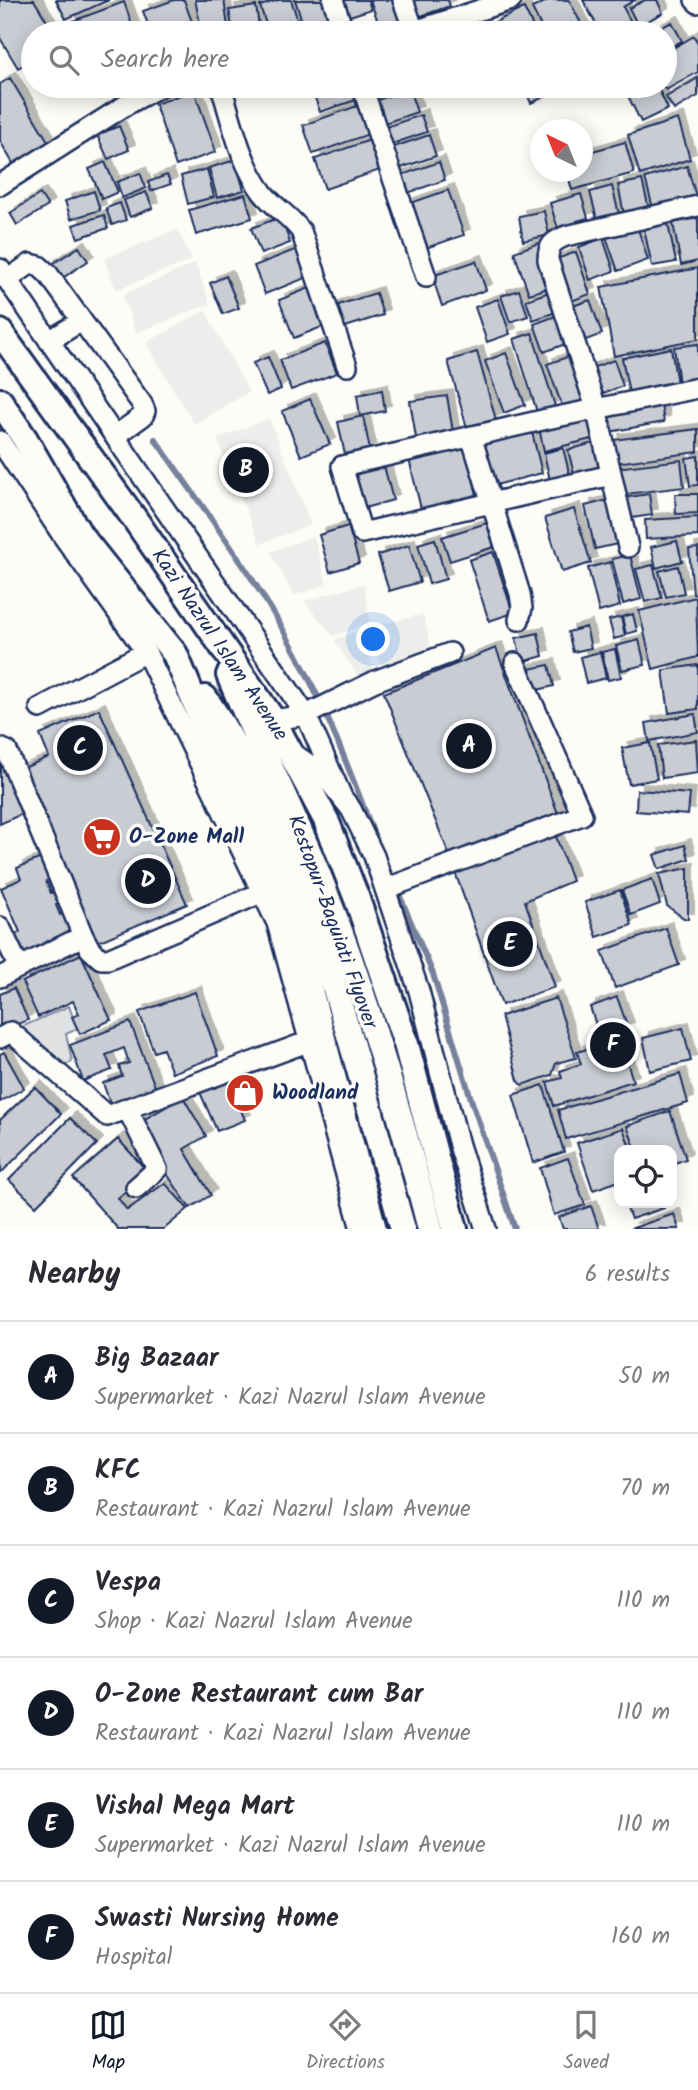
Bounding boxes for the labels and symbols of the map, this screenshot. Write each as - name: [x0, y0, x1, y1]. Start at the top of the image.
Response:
- north arrow: [530, 119, 593, 182]
- pin: B: [223, 444, 269, 496]
- street label: Kazi Nazrul Islam Avenue: [142, 542, 296, 748]
- your location: [356, 622, 390, 656]
- pin: A: [446, 720, 492, 772]
- pin: C: [57, 722, 103, 774]
- street label: Kestopur-Baguiati Flyover: [278, 810, 386, 1035]
- supermarket icon: O-Zone Mall: [81, 816, 123, 858]
- place label: O-Zone Mall: [129, 821, 244, 854]
- pin: D: [125, 855, 171, 907]
- pin: E: [487, 918, 533, 970]
- pin: F: [590, 1019, 636, 1071]
- shop icon: Woodland: [224, 1072, 266, 1114]
- place label: Woodland: [272, 1077, 359, 1110]

